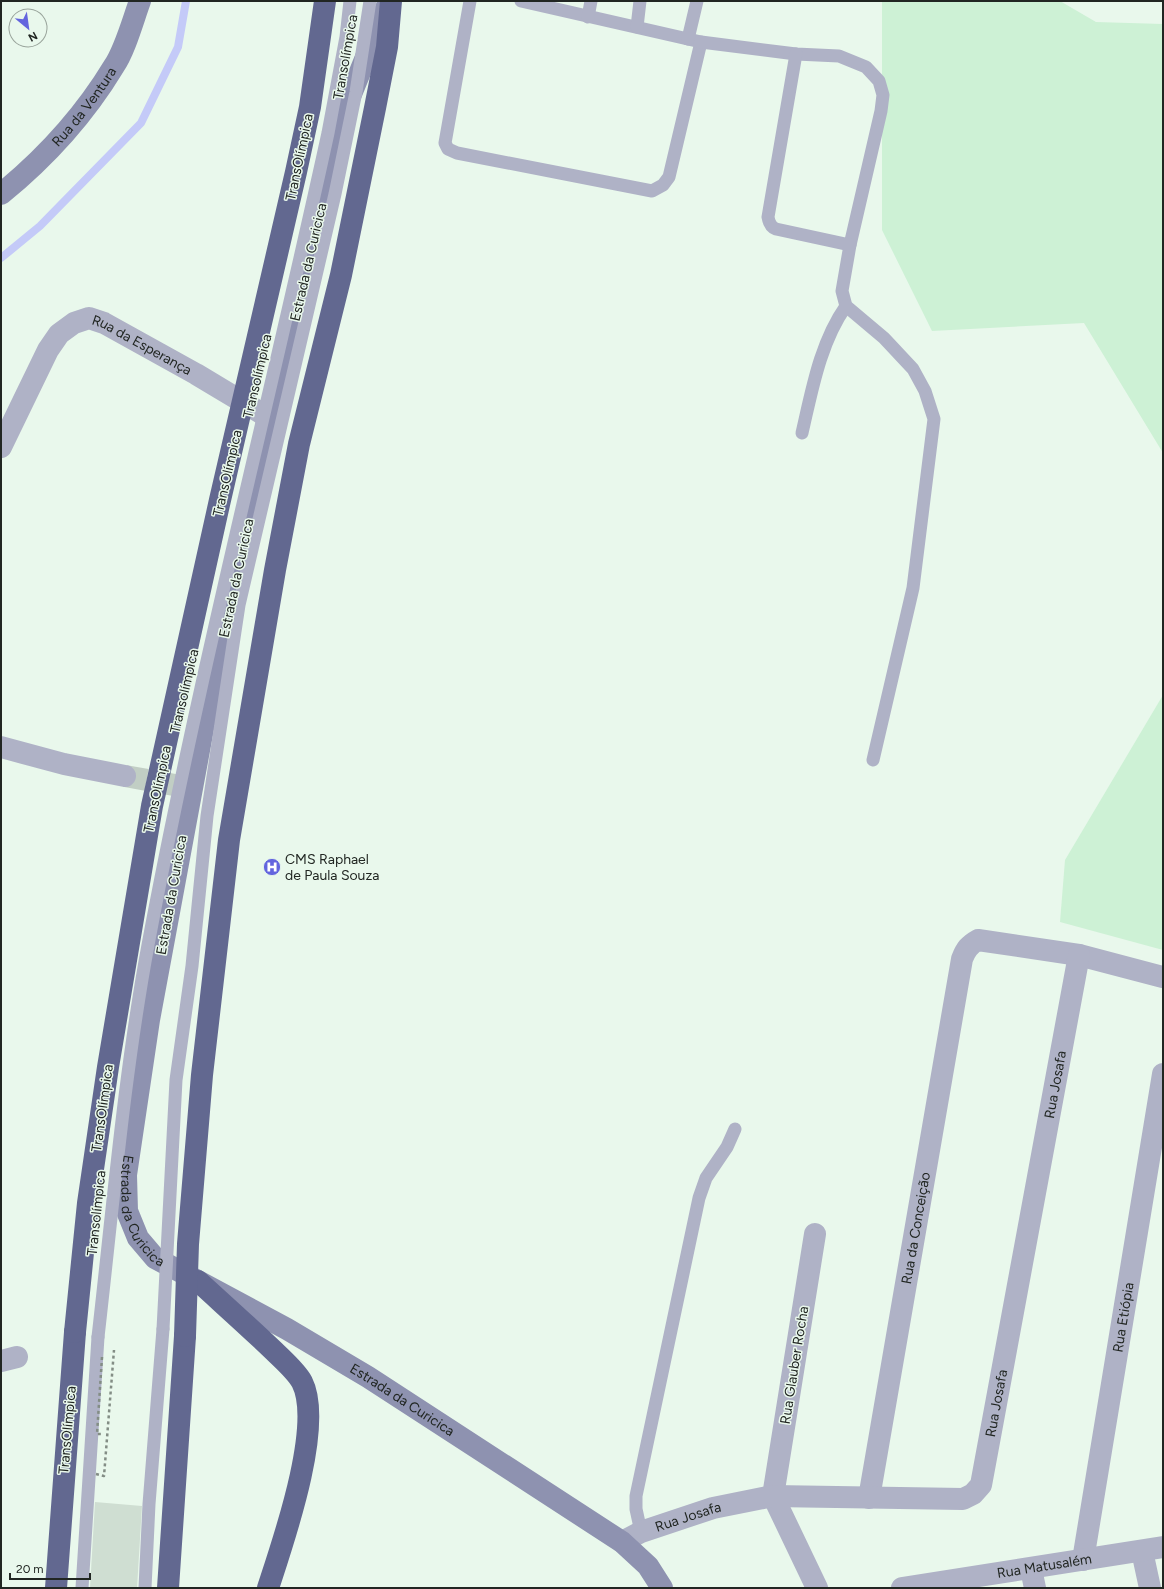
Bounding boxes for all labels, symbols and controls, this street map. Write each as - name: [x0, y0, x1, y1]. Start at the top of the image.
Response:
- north arrow: [8, 8, 48, 48]
- street label: Transolímpica: [330, 13, 361, 101]
- text: N: [26, 29, 39, 44]
- street label: Rua da Ventura: [49, 64, 120, 150]
- street label: TransOlímpica: [282, 112, 317, 202]
- street label: Estrada da Curicica: [287, 201, 330, 323]
- street label: Rua da Esperança: [90, 312, 195, 379]
- street label: Transolímpica: [240, 332, 275, 420]
- street label: TransOlímpica: [209, 428, 246, 518]
- street label: Estrada da Curicica: [216, 517, 257, 639]
- street label: Transolímpica: [167, 647, 202, 735]
- street label: TransOlímpica: [140, 744, 175, 834]
- street label: Estrada da Curicica: [153, 834, 190, 956]
- place label: CMS Raphael de Paula Souza: [285, 851, 379, 884]
- hospital icon: CMS Raphael de Paula Souza: [262, 857, 282, 877]
- street label: Rua Josafa: [1041, 1049, 1070, 1120]
- street label: TransOlímpica: [88, 1063, 117, 1153]
- street label: Estrada da Curicica: [117, 1154, 167, 1270]
- street label: Transolímpica: [84, 1169, 109, 1257]
- street label: Rua da Conceição: [898, 1171, 934, 1285]
- street label: Rua Etiópia: [1109, 1281, 1138, 1354]
- street label: Rua Glauber Rocha: [777, 1305, 812, 1425]
- street label: Estrada da Curicica: [347, 1360, 458, 1440]
- street label: Rua Josafa: [982, 1368, 1011, 1438]
- street label: TransOlímpica: [55, 1385, 80, 1475]
- street label: Rua Josafa: [653, 1499, 722, 1536]
- street label: Rua Matusalém: [996, 1550, 1093, 1582]
- scale bar: [10, 1555, 90, 1581]
- text: 20 m: [16, 1562, 44, 1576]

